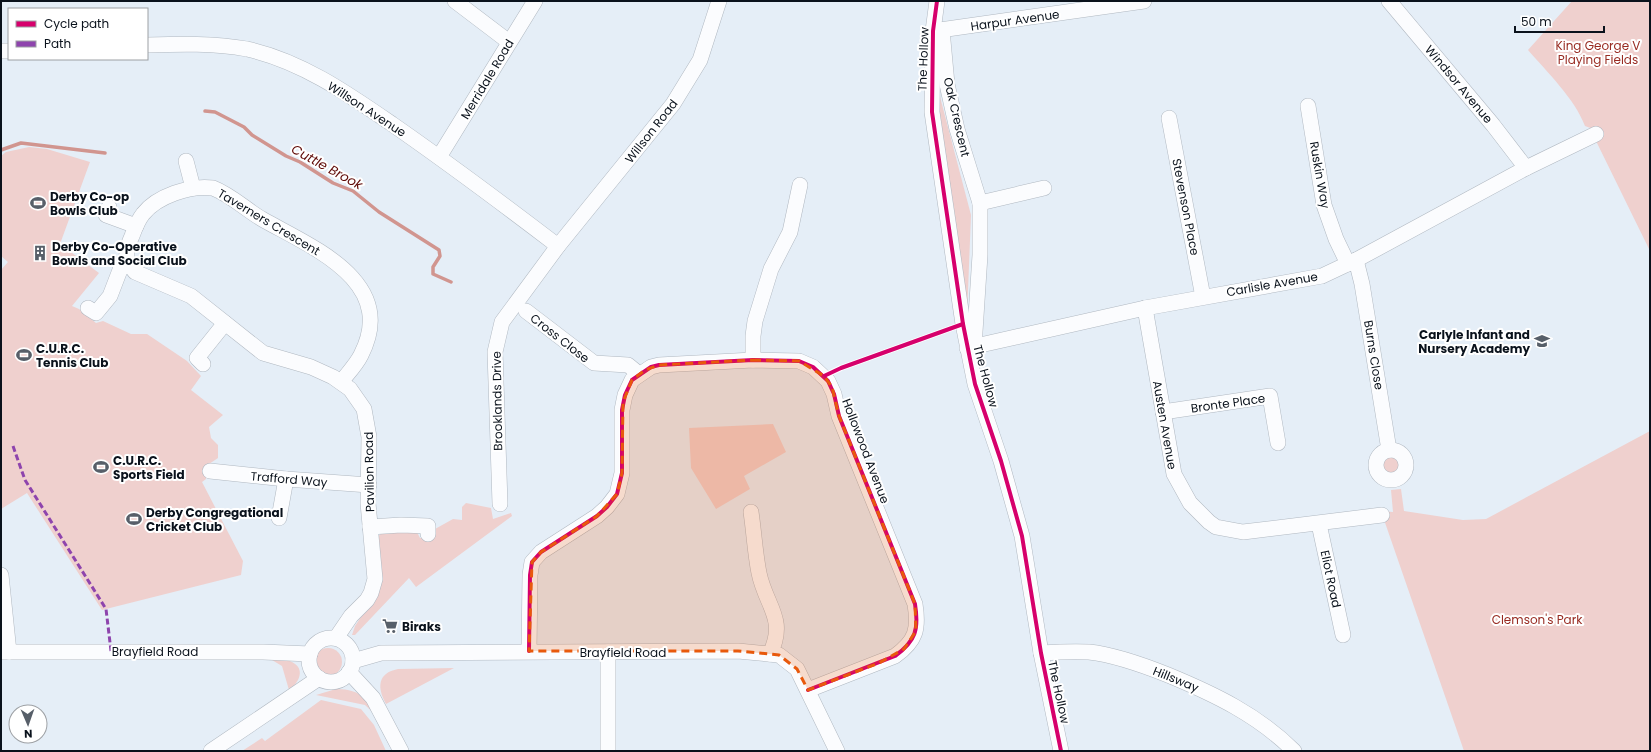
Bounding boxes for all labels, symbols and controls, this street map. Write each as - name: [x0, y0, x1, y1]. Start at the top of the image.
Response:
- street label: Harpur Avenue: [970, 5, 1060, 35]
- legend: [8, 8, 148, 60]
- scale bar: [1515, 8, 1604, 34]
- text: 50 m: [1521, 13, 1552, 30]
- text: Cycle path: [44, 15, 109, 32]
- street label: The Hollow: [913, 26, 933, 91]
- text: Path: [44, 35, 71, 52]
- street label: Merridale Road: [456, 36, 518, 122]
- park label: King George V Playing Fields: [1556, 37, 1640, 68]
- street label: Windsor Avenue: [1421, 41, 1497, 127]
- street label: Oak Crescent: [940, 76, 974, 158]
- street label: Willson Avenue: [324, 77, 410, 141]
- street label: Willson Road: [621, 96, 681, 166]
- water label: Cuttle Brook: [288, 140, 367, 195]
- street label: Ruskin Way: [1306, 140, 1334, 210]
- street label: Stevenson Place: [1168, 157, 1204, 257]
- street label: Taverners Crescent: [215, 185, 323, 259]
- place label: Derby Co-op Bowls Club: [50, 188, 129, 219]
- sports icon: Derby Co-op Bowls Club: [29, 194, 47, 212]
- place label: Derby Co-Operative Bowls and Social Club: [52, 238, 187, 269]
- building icon: Derby Co-Operative Bowls and Social Club: [31, 244, 49, 262]
- street label: Carlisle Avenue: [1225, 268, 1319, 300]
- street label: Cross Close: [527, 310, 593, 366]
- street label: Burns Close: [1360, 319, 1388, 391]
- place label: Carlyle Infant and Nursery Academy: [1418, 326, 1530, 357]
- school or university icon: Carlyle Infant and Nursery Academy: [1533, 332, 1551, 350]
- place label: C.U.R.C. Tennis Club: [36, 340, 108, 371]
- street label: The Hollow: [969, 343, 1003, 409]
- sports icon: C.U.R.C. Tennis Club: [15, 346, 33, 364]
- street label: Brooklands Drive: [488, 351, 506, 451]
- street label: Austen Avenue: [1149, 379, 1181, 471]
- street label: Bronte Place: [1190, 389, 1266, 417]
- street label: Hollowood Avenue: [838, 396, 894, 506]
- street label: Pavilion Road: [360, 432, 378, 512]
- place label: C.U.R.C. Sports Field: [113, 452, 185, 483]
- sports icon: C.U.R.C. Sports Field: [92, 458, 110, 476]
- street label: Trafford Way: [250, 467, 328, 491]
- place label: Derby Congregational Cricket Club: [146, 504, 283, 535]
- sports icon: Derby Congregational Cricket Club: [125, 510, 143, 528]
- street label: Eliot Road: [1317, 549, 1345, 609]
- park label: Clemson's Park: [1492, 611, 1583, 628]
- supermarket icon: Biraks: [381, 617, 399, 635]
- place label: Biraks: [402, 618, 441, 635]
- street label: Brayfield Road: [112, 643, 198, 660]
- street label: Brayfield Road: [580, 644, 666, 661]
- street label: The Hollow: [1044, 659, 1074, 725]
- street label: Hillsway: [1150, 662, 1202, 696]
- north arrow: [8, 704, 48, 744]
- text: N: [24, 726, 33, 742]

